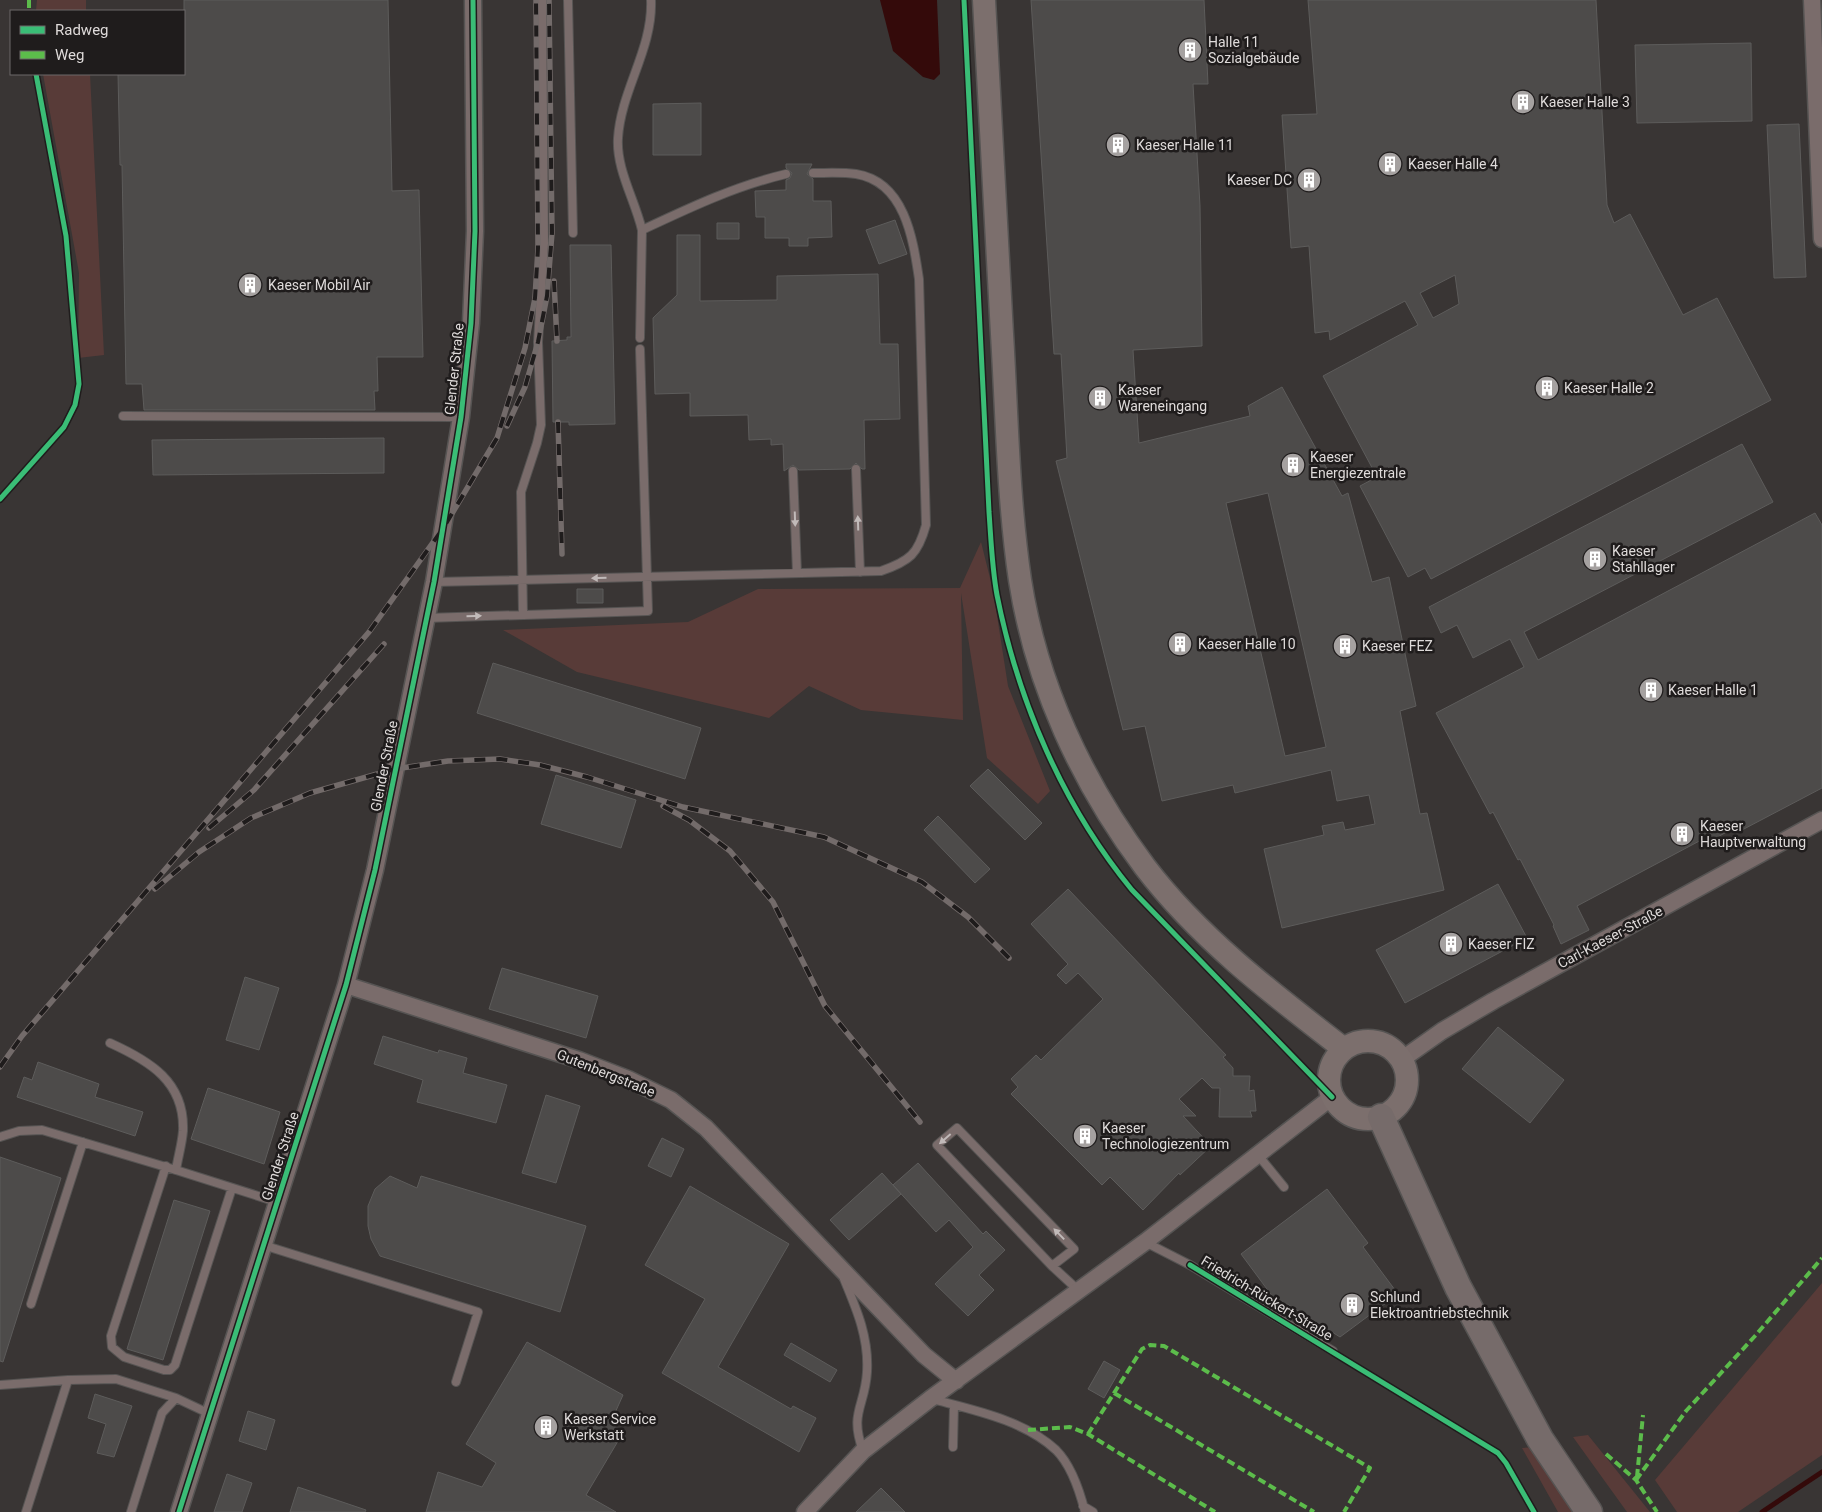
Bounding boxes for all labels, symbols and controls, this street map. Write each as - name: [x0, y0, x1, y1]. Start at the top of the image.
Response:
- legend: [10, 10, 185, 75]
- text: Radweg: [55, 21, 109, 39]
- place label: Halle 11 Sozialgebäude: [1208, 34, 1299, 66]
- building icon: Halle 11 Sozialgebäude: [1177, 37, 1203, 63]
- text: Weg: [55, 46, 84, 64]
- building icon: Kaeser Halle 3: [1510, 89, 1536, 115]
- place label: Kaeser Halle 3: [1540, 94, 1630, 110]
- building icon: Kaeser Halle 11: [1105, 132, 1131, 158]
- place label: Kaeser Halle 11: [1136, 137, 1234, 153]
- building icon: Kaeser Halle 4: [1377, 151, 1403, 177]
- place label: Kaeser Halle 4: [1408, 156, 1498, 172]
- building icon: Kaeser DC: [1296, 167, 1322, 193]
- place label: Kaeser DC: [1227, 172, 1292, 188]
- building icon: Kaeser Mobil Air: [237, 272, 263, 298]
- place label: Kaeser Mobil Air: [268, 277, 371, 293]
- street label: Glender Straße: [441, 322, 467, 416]
- building icon: Kaeser Halle 2: [1534, 375, 1560, 401]
- place label: Kaeser Halle 2: [1564, 380, 1654, 396]
- place label: Kaeser Wareneingang: [1118, 382, 1207, 414]
- building icon: Kaeser Wareneingang: [1087, 385, 1113, 411]
- place label: Kaeser Energiezentrale: [1310, 449, 1406, 481]
- building icon: Kaeser Energiezentrale: [1280, 452, 1306, 478]
- one-way arrow: [791, 511, 799, 527]
- one-way arrow: [853, 515, 861, 531]
- place label: Kaeser Stahllager: [1612, 543, 1675, 575]
- building icon: Kaeser Stahllager: [1582, 546, 1608, 572]
- one-way arrow: [591, 574, 607, 582]
- one-way arrow: [467, 612, 483, 620]
- building icon: Kaeser Halle 10: [1167, 631, 1193, 657]
- building icon: Kaeser FEZ: [1332, 633, 1358, 659]
- place label: Kaeser Halle 10: [1198, 636, 1296, 652]
- place label: Kaeser FEZ: [1362, 638, 1433, 654]
- building icon: Kaeser Halle 1: [1638, 677, 1664, 703]
- place label: Kaeser Halle 1: [1668, 682, 1758, 698]
- street label: Glender Straße: [367, 719, 401, 813]
- place label: Kaeser Hauptverwaltung: [1700, 818, 1806, 850]
- building icon: Kaeser Hauptverwaltung: [1669, 821, 1695, 847]
- street label: Carl-Kaeser-Straße: [1555, 903, 1665, 971]
- building icon: Kaeser FIZ: [1438, 931, 1464, 957]
- place label: Kaeser FIZ: [1468, 936, 1535, 952]
- street label: Gutenbergstraße: [555, 1046, 657, 1100]
- street label: Glender Straße: [258, 1110, 302, 1202]
- place label: Kaeser Technologiezentrum: [1102, 1120, 1229, 1152]
- building icon: Kaeser Technologiezentrum: [1072, 1123, 1098, 1149]
- one-way arrow: [939, 1133, 952, 1144]
- one-way arrow: [1053, 1228, 1065, 1240]
- street label: Friedrich-Rückert-Straße: [1198, 1252, 1336, 1344]
- place label: Schlund Elektroantriebstechnik: [1370, 1289, 1510, 1321]
- building icon: Schlund Elektroantriebstechnik: [1339, 1292, 1365, 1318]
- place label: Kaeser Service Werkstatt: [564, 1411, 656, 1443]
- building icon: Kaeser Service Werkstatt: [533, 1414, 559, 1440]

